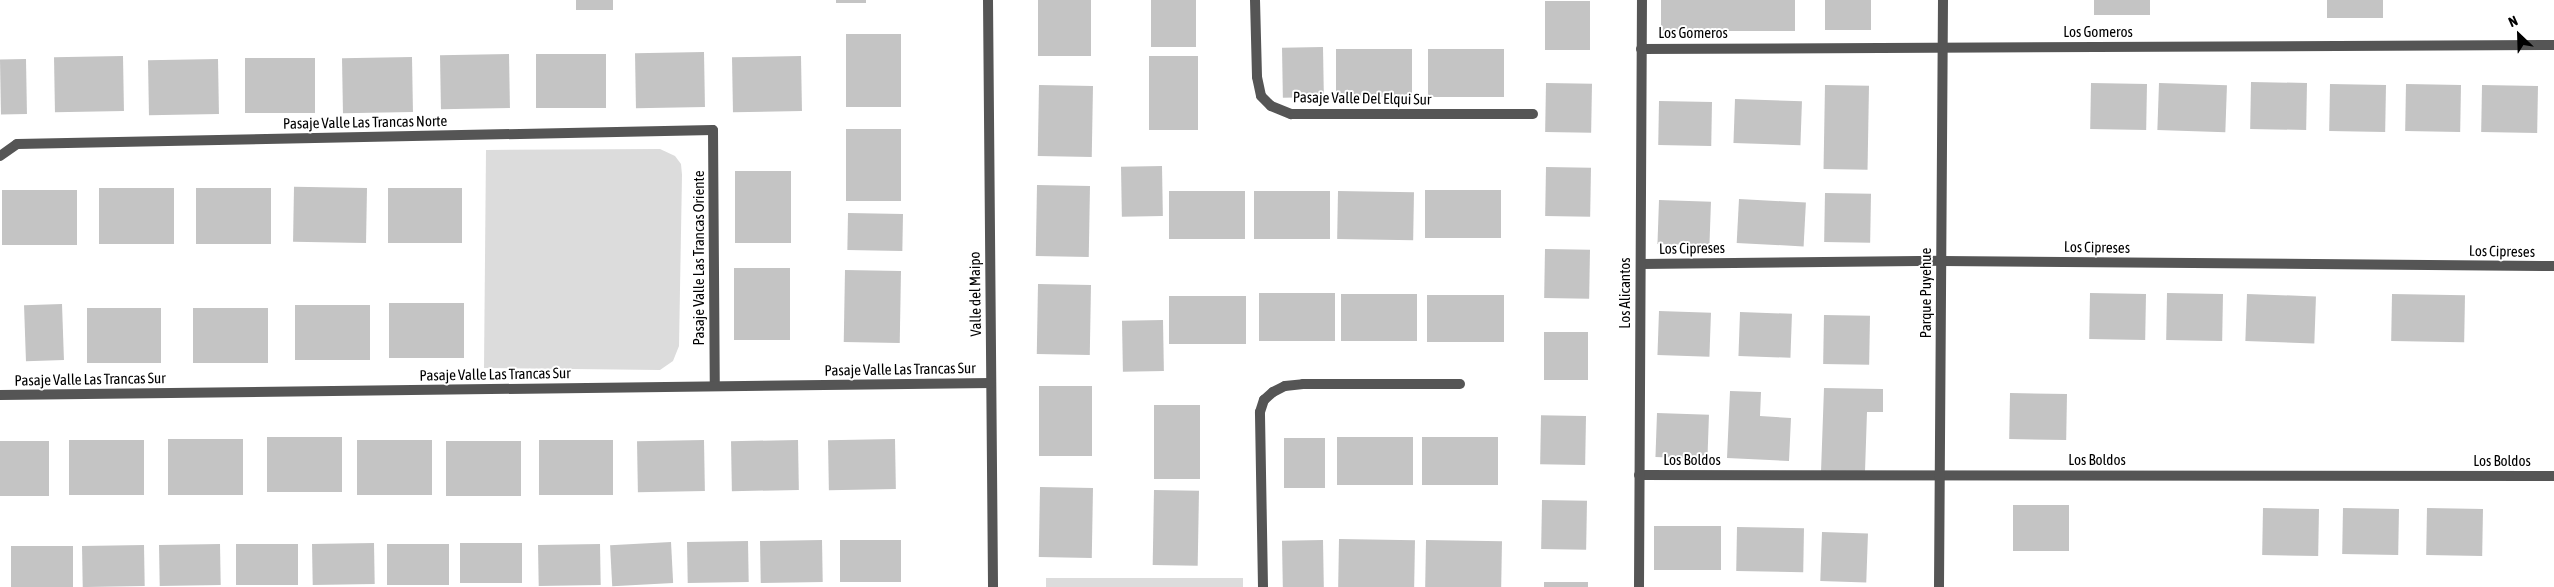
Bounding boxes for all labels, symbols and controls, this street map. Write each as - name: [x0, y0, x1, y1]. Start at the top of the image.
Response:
- north arrow: [2494, 10, 2544, 60]
- text: N: [2506, 12, 2520, 30]
- street label: Los Gomeros: [2063, 23, 2133, 41]
- street label: Los Gomeros: [1658, 24, 1728, 42]
- street label: Pasaje Valle Del Elqui Sur: [1293, 88, 1431, 108]
- street label: Pasaje Valle Las Trancas Norte: [283, 112, 447, 132]
- street label: Pasaje Valle Las Trancas Oriente: [690, 171, 708, 345]
- street label: Los Cipreses: [2064, 237, 2130, 257]
- street label: Los Cipreses: [1659, 238, 1725, 258]
- street label: Los Cipreses: [2469, 241, 2535, 261]
- street label: Parque Puyehue: [1917, 248, 1935, 338]
- street label: Valle del Maipo: [965, 251, 985, 337]
- street label: Los Alicantos: [1616, 257, 1634, 329]
- street label: Pasaje Valle Las Trancas Sur: [824, 359, 976, 379]
- street label: Pasaje Valle Las Trancas Sur: [419, 364, 571, 384]
- street label: Pasaje Valle Las Trancas Sur: [14, 369, 166, 389]
- street label: Los Boldos: [1663, 451, 1721, 469]
- street label: Los Boldos: [2068, 451, 2126, 469]
- street label: Los Boldos: [2473, 452, 2531, 470]

